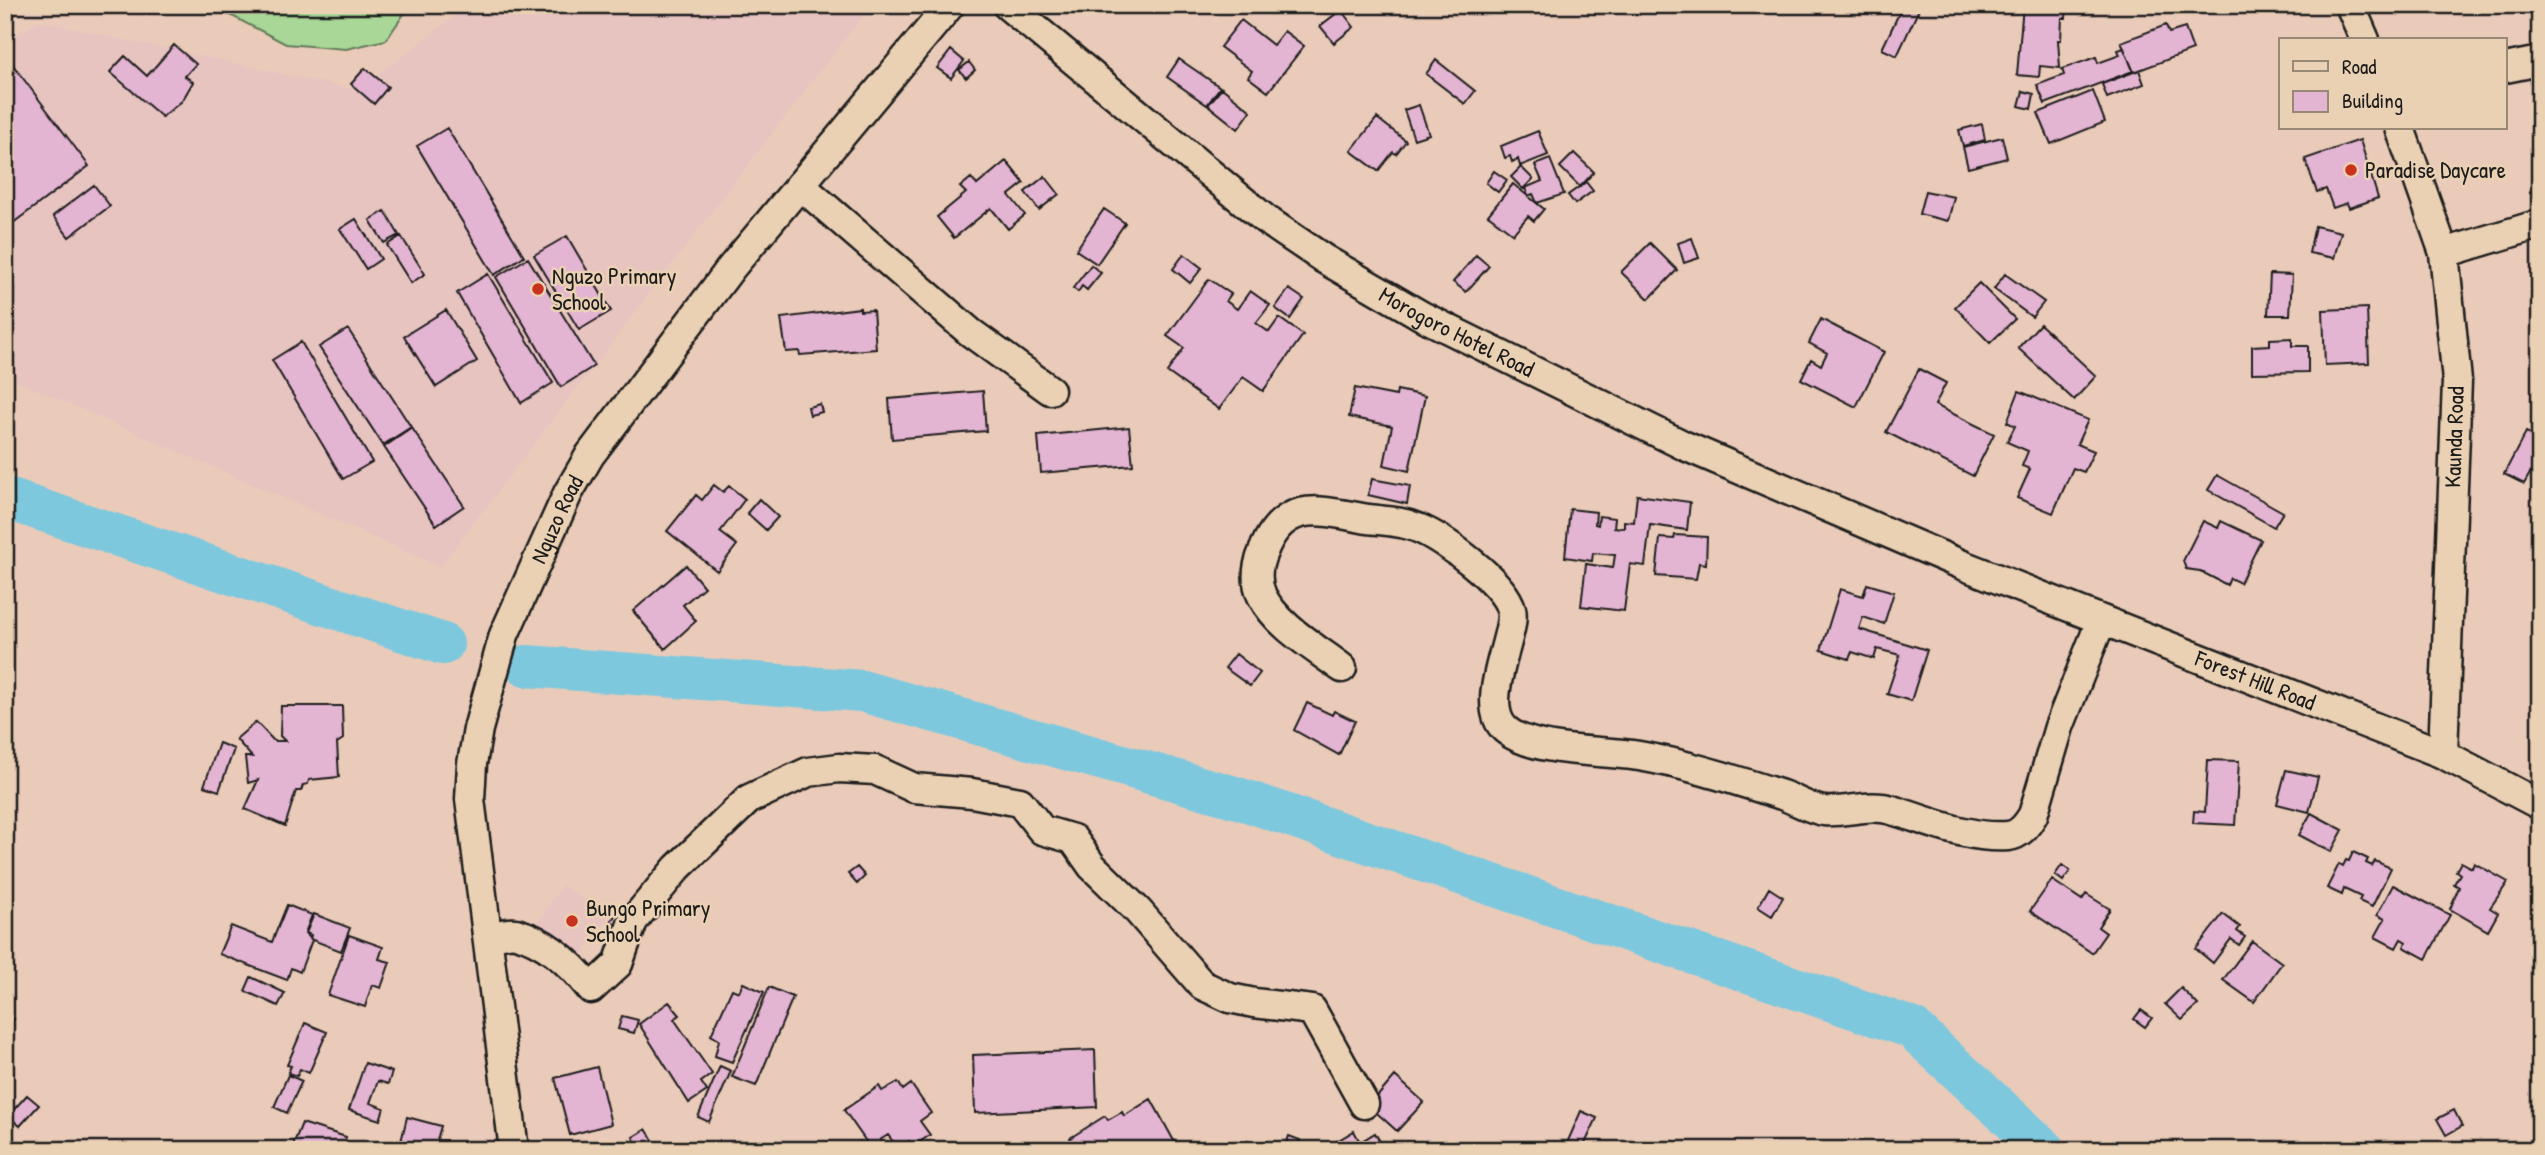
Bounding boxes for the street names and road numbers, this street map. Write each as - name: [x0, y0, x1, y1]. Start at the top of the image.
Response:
- street label: Morogoro Hotel Road: [1374, 279, 1540, 384]
- street label: Kaunda Road: [2436, 386, 2471, 488]
- street label: Nguzo Road: [522, 469, 590, 568]
- street label: Forest Hill Road: [2190, 642, 2320, 717]

